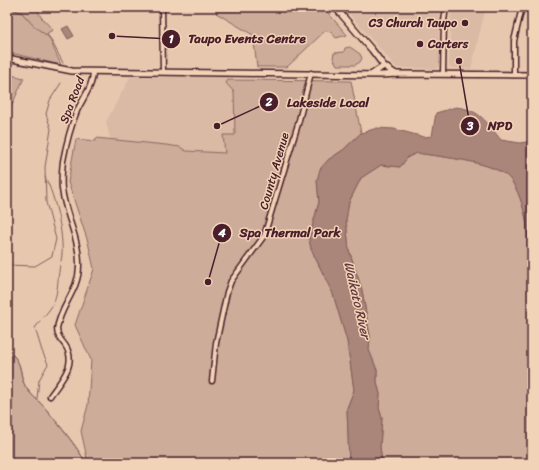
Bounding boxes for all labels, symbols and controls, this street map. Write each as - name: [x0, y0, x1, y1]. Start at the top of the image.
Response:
- place label: C3 Church Taupo: [368, 12, 458, 34]
- marker: C3 Church Taupo: [460, 18, 470, 28]
- callout: Taupo Events Centre: [161, 26, 314, 51]
- text: Taupo Events Centre: [188, 27, 306, 50]
- text: 1: [168, 28, 174, 50]
- place label: Carters: [427, 33, 469, 55]
- marker: Carters: [415, 39, 425, 49]
- street label: Spa Road: [53, 73, 91, 127]
- callout: Lakeside Local: [259, 90, 377, 115]
- text: 2: [265, 91, 273, 113]
- text: Lakeside Local: [287, 91, 370, 114]
- callout: NPD: [460, 113, 520, 138]
- text: NPD: [487, 114, 512, 137]
- text: 3: [466, 115, 474, 137]
- street label: County Avenue: [252, 130, 296, 212]
- callout: Spa Thermal Park: [212, 220, 349, 245]
- text: Spa Thermal Park: [239, 221, 342, 244]
- text: 4: [217, 222, 226, 244]
- water label: Waikato River: [337, 259, 378, 343]

